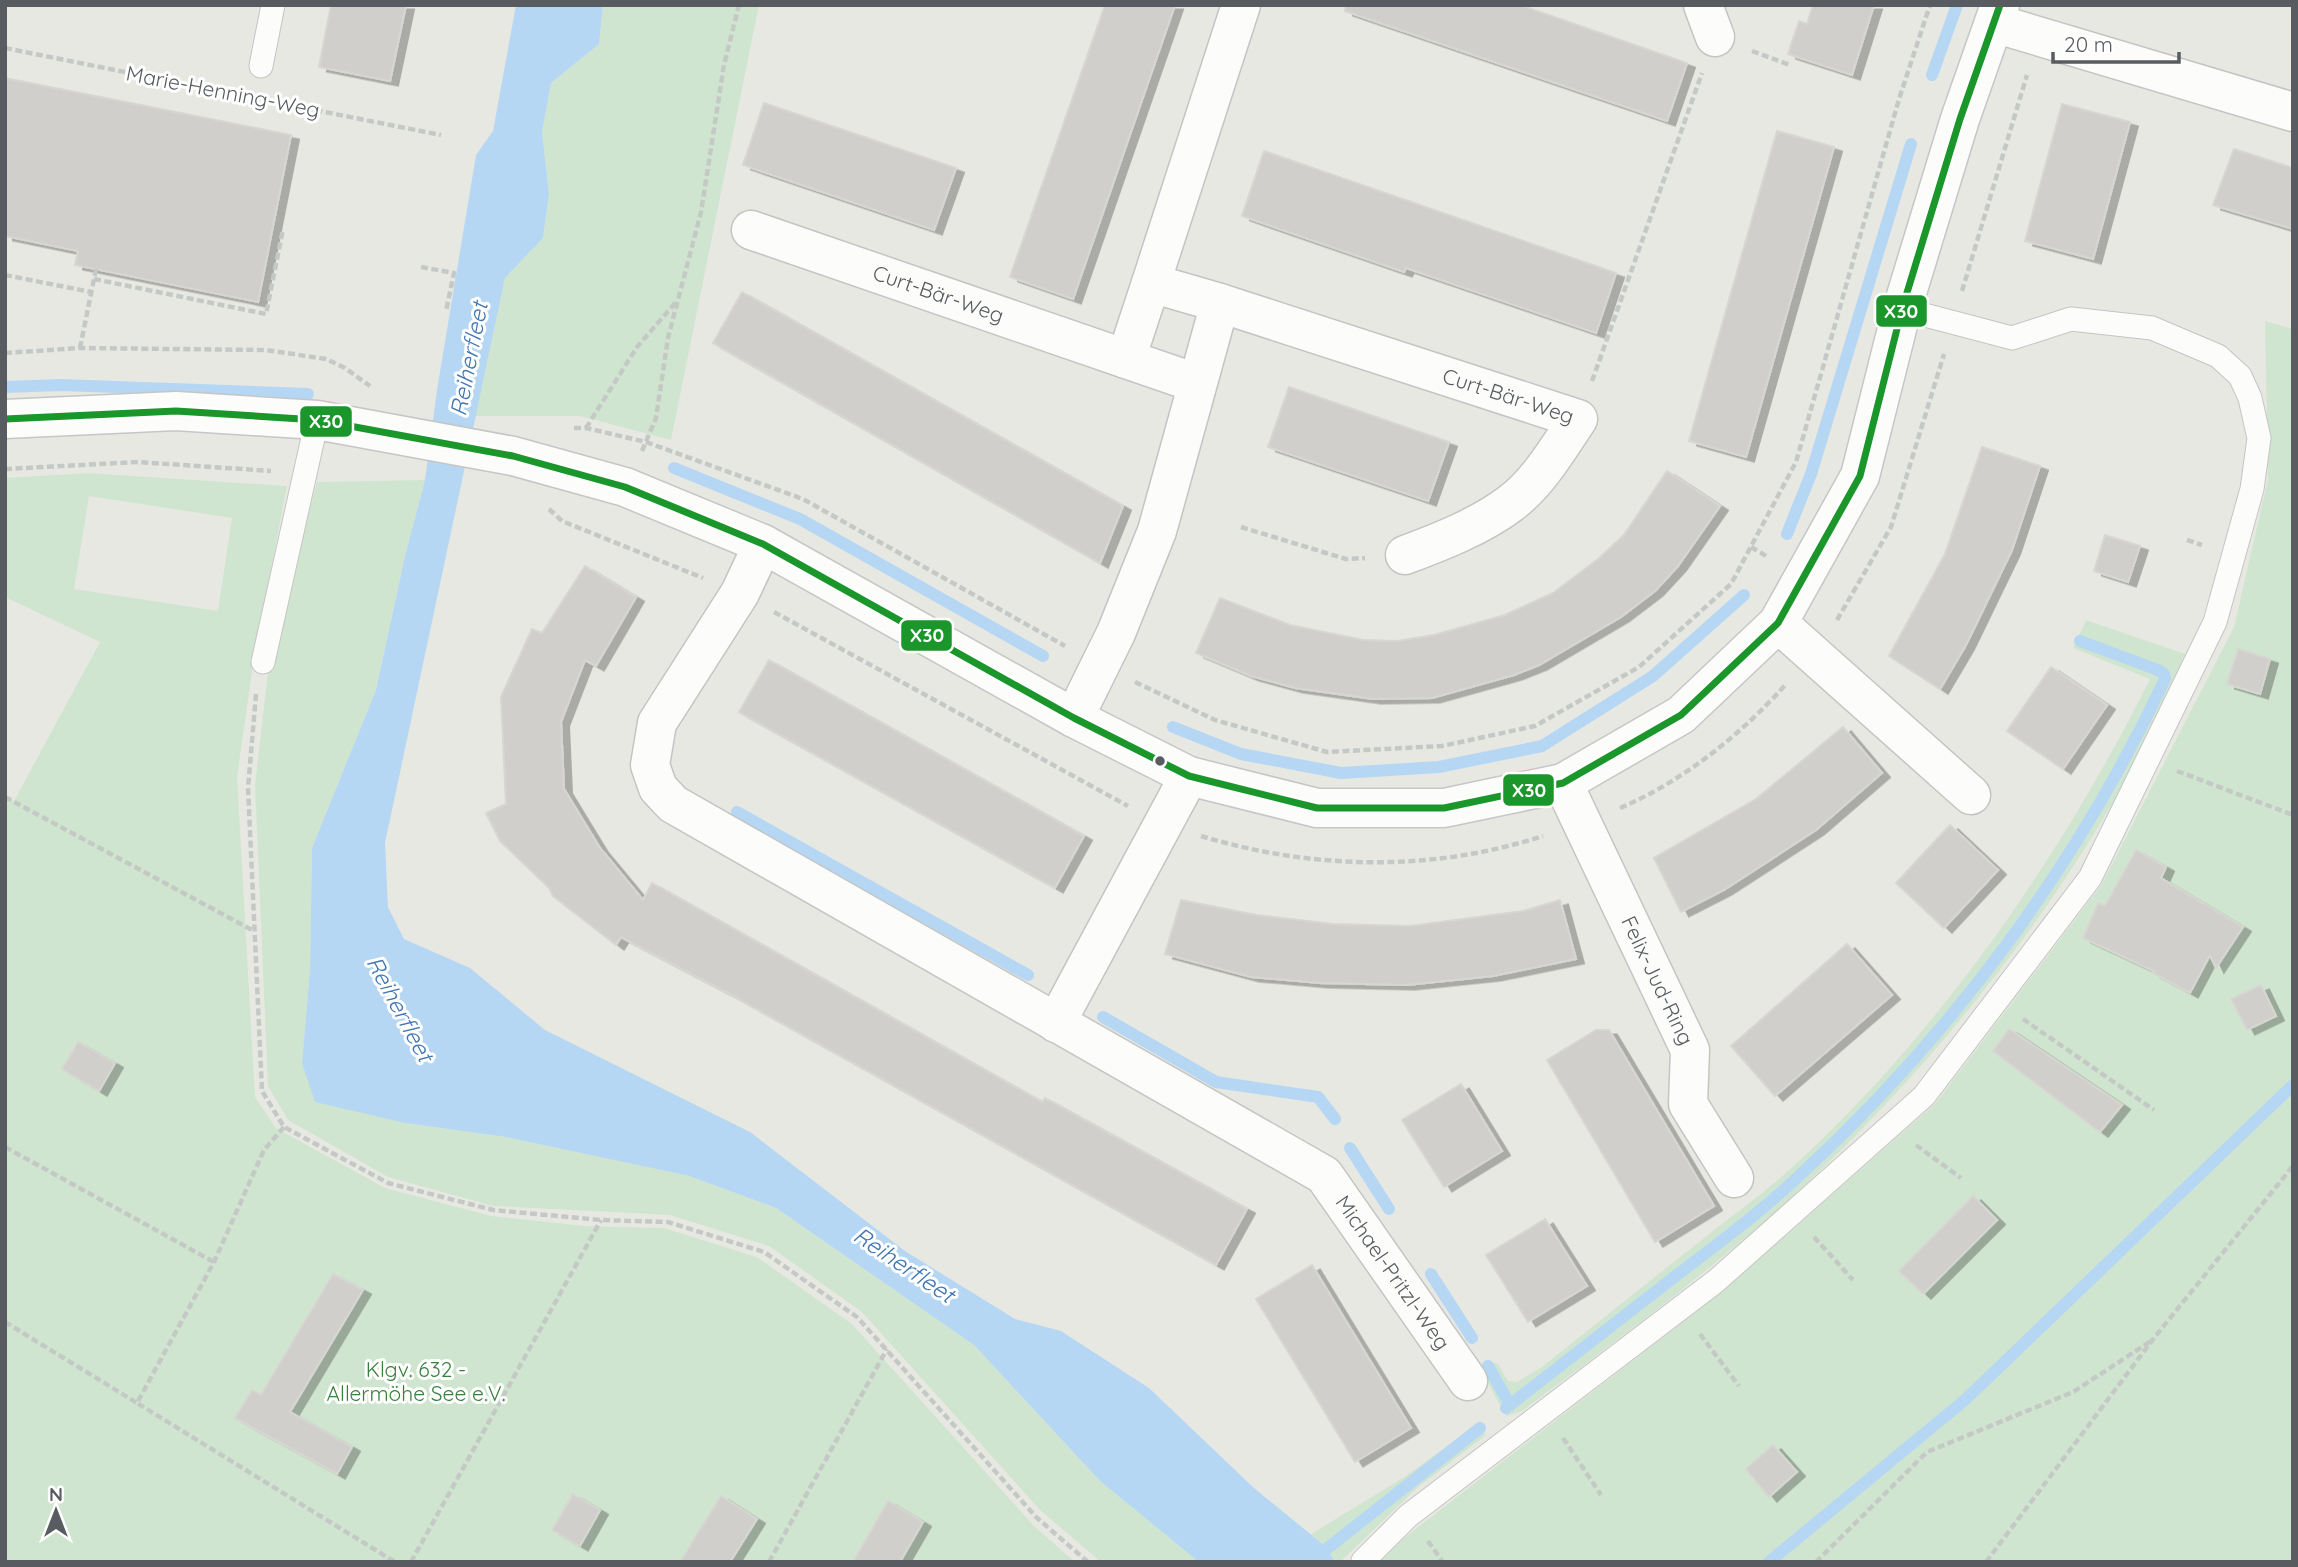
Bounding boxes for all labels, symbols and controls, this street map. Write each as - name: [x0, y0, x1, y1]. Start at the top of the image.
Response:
- scale bar: [2053, 21, 2179, 65]
- text: 20 m: [2064, 31, 2113, 57]
- street label: Marie-Henning-Weg: [124, 59, 322, 123]
- street label: Curt-Bär-Weg: [870, 259, 1007, 328]
- line badge: X30: [1875, 294, 1928, 328]
- water label: Reiherfleet: [443, 297, 494, 418]
- text: X30: [1884, 299, 1918, 323]
- street label: Curt-Bär-Weg: [1440, 362, 1578, 429]
- line badge: X30: [299, 405, 353, 438]
- text: X30: [309, 409, 343, 433]
- line badge: X30: [900, 619, 953, 652]
- text: X30: [910, 623, 944, 647]
- unlabelled marker: [1153, 754, 1167, 768]
- line badge: X30: [1502, 773, 1555, 807]
- text: X30: [1512, 778, 1546, 802]
- street label: Felix-Jud-Ring: [1616, 912, 1700, 1049]
- water label: Reiherfleet: [361, 951, 441, 1068]
- street label: Michael-Pritzl-Weg: [1330, 1190, 1456, 1355]
- water label: Reiherfleet: [848, 1220, 962, 1310]
- park label: Klgv. 632 - Allermöhe See e.V.: [326, 1356, 506, 1406]
- north arrow: [21, 1476, 91, 1546]
- text: N: [49, 1482, 63, 1506]

